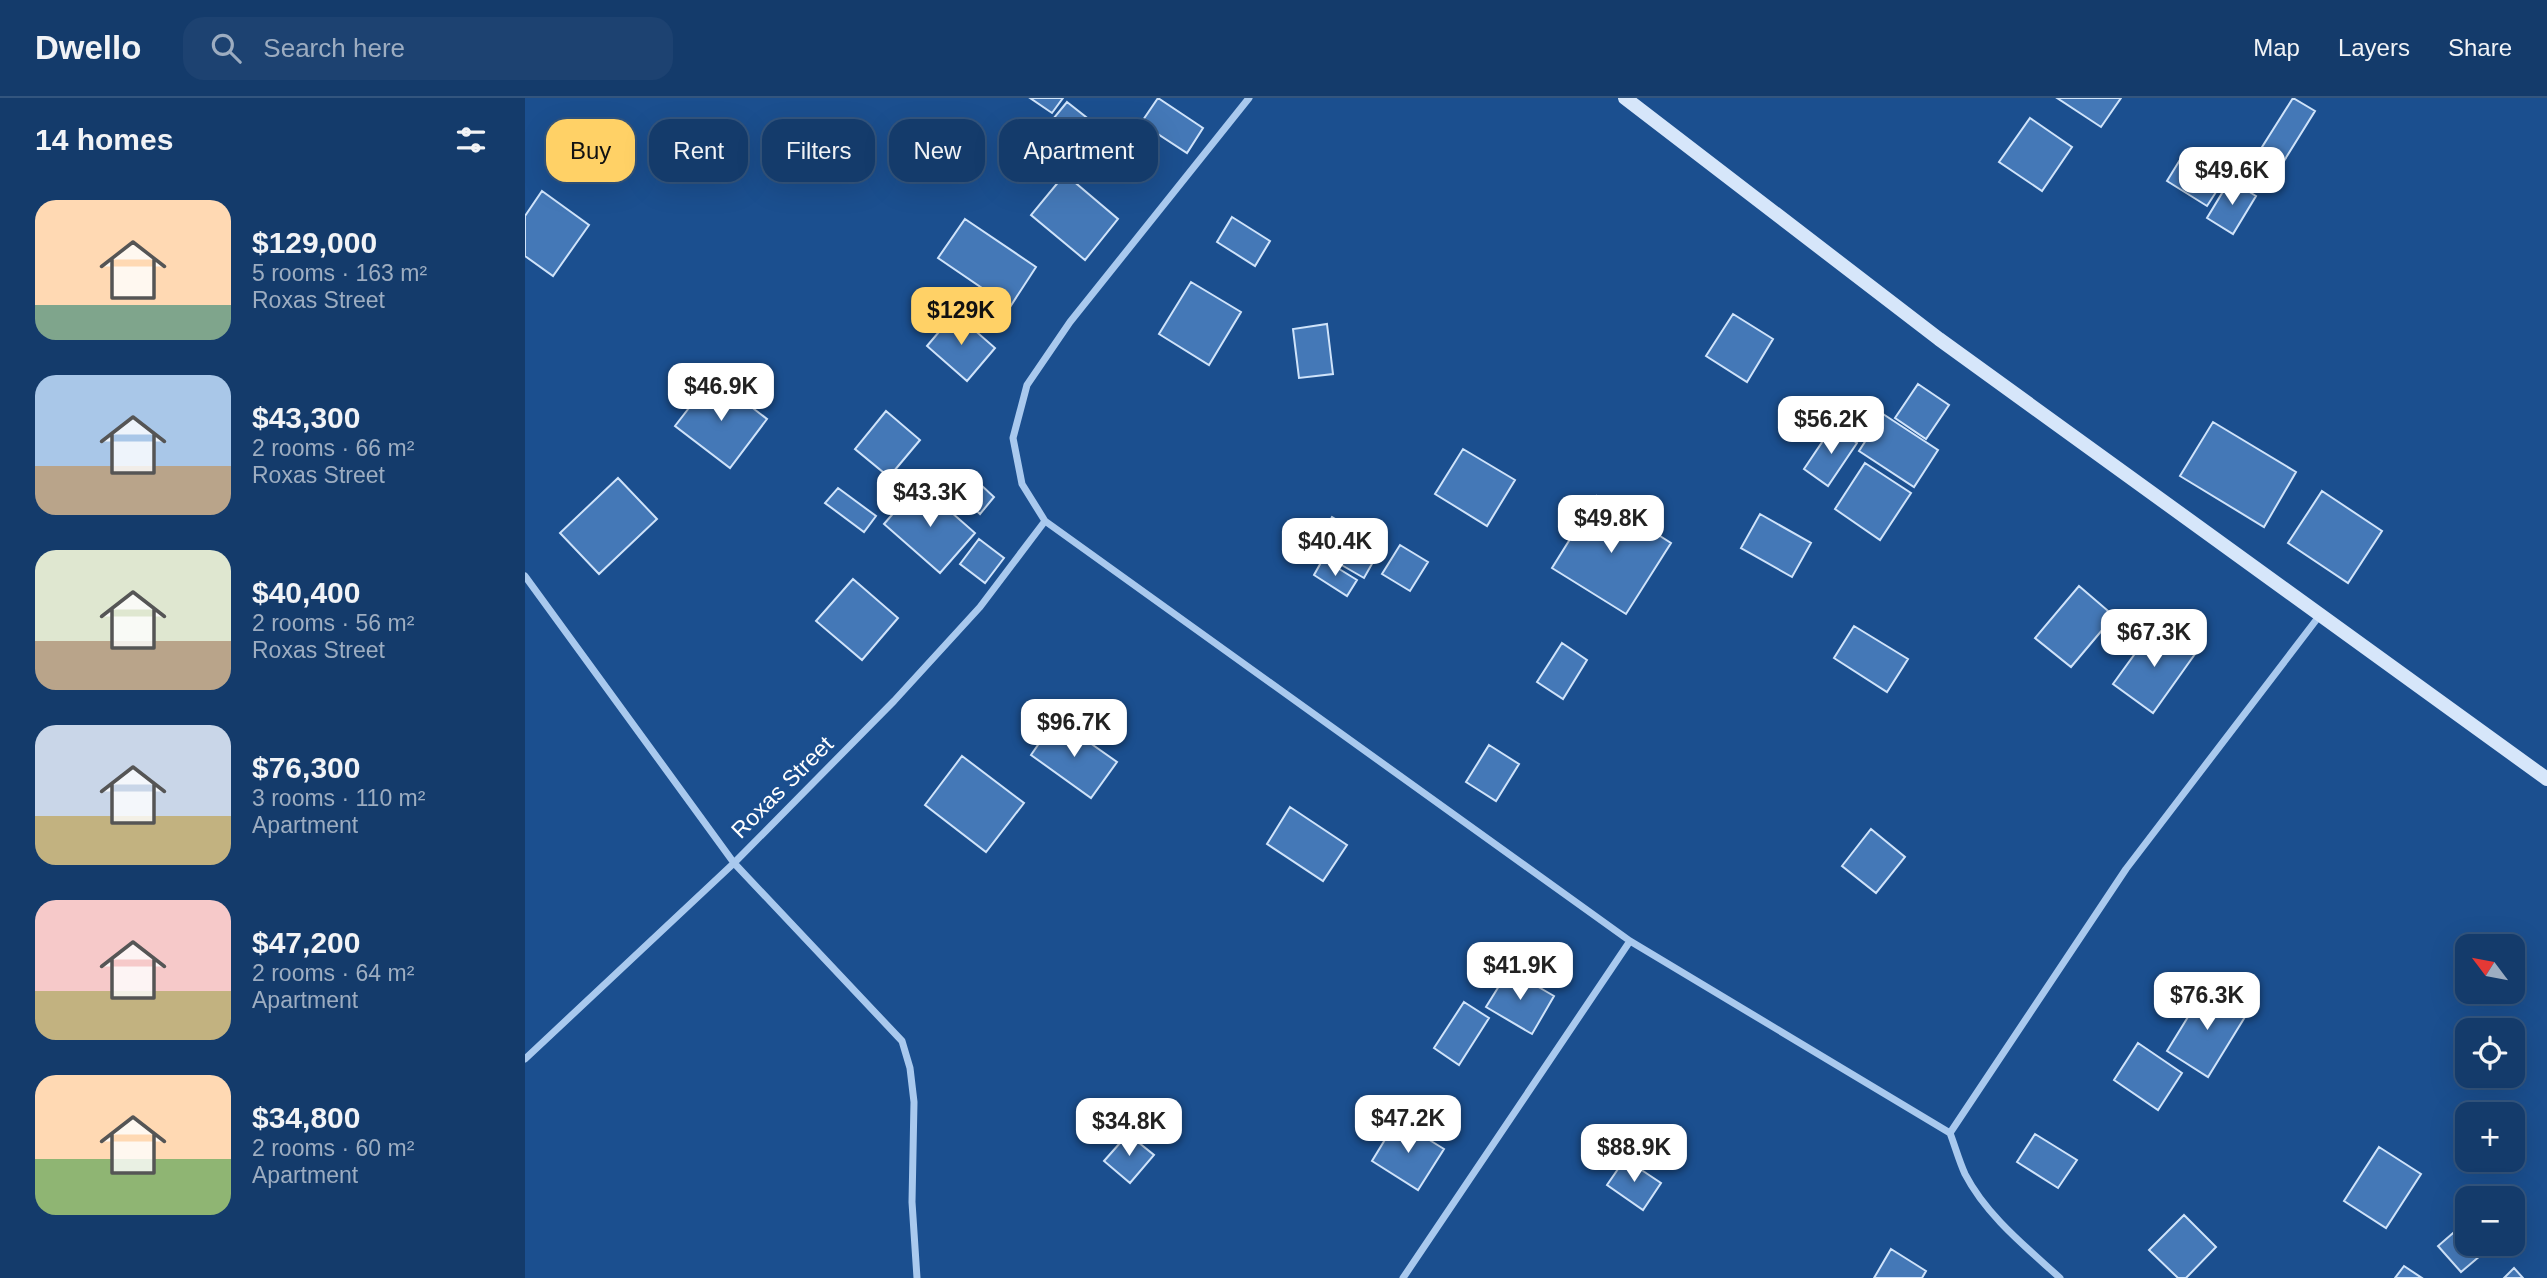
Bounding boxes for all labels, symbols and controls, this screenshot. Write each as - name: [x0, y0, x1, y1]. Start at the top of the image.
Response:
- search box: [183, 17, 673, 80]
- text: Dwello: [35, 29, 141, 66]
- icon: search: [207, 29, 245, 67]
- text: Search here: [263, 33, 405, 63]
- text: Map: [2253, 34, 2300, 61]
- text: Layers: [2338, 34, 2410, 61]
- text: Share: [2448, 34, 2512, 61]
- chip: Buy: [546, 119, 635, 182]
- chip: Rent: [649, 119, 748, 182]
- chip: Filters: [762, 119, 875, 182]
- chip: New: [889, 119, 985, 182]
- chip: Apartment: [999, 119, 1158, 182]
- icon: filters: [452, 121, 490, 159]
- text: 14 homes: [35, 123, 173, 156]
- pin: $49.6K: [2175, 148, 2289, 207]
- text: $49.6K: [2195, 157, 2269, 183]
- text: $129,000: [252, 226, 377, 259]
- icon: home: [91, 228, 175, 312]
- text: 5 rooms · 163 m²: [252, 260, 427, 286]
- text: Roxas Street: [252, 287, 385, 313]
- pin: $129K: [912, 288, 1010, 347]
- text: $129K: [927, 297, 995, 323]
- pin: $46.9K: [664, 364, 778, 423]
- text: $46.9K: [684, 373, 758, 399]
- pin: $56.2K: [1774, 396, 1888, 456]
- text: $43,300: [252, 401, 360, 434]
- icon: home: [91, 403, 175, 487]
- text: $56.2K: [1794, 406, 1868, 432]
- text: 2 rooms · 66 m²: [252, 435, 414, 461]
- text: Roxas Street: [252, 462, 385, 488]
- pin: $43.3K: [873, 470, 987, 529]
- text: $43.3K: [893, 479, 967, 505]
- pin: $49.8K: [1554, 496, 1668, 555]
- text: $49.8K: [1574, 505, 1648, 531]
- pin: $40.4K: [1278, 518, 1392, 578]
- text: $40.4K: [1298, 528, 1372, 554]
- text: $40,400: [252, 576, 360, 609]
- icon: home: [91, 578, 175, 662]
- text: 2 rooms · 56 m²: [252, 610, 414, 636]
- pin: $67.3K: [2097, 610, 2211, 669]
- text: $67.3K: [2117, 619, 2191, 645]
- text: Roxas Street: [252, 637, 385, 663]
- pin: $96.7K: [1017, 700, 1131, 759]
- text: $96.7K: [1037, 709, 1111, 735]
- street label: Roxas Street: [726, 730, 839, 843]
- text: $76,300: [252, 751, 360, 784]
- icon: home: [91, 753, 175, 837]
- text: 3 rooms · 110 m²: [252, 785, 425, 811]
- text: Apartment: [252, 812, 358, 838]
- text: $47,200: [252, 926, 360, 959]
- icon: home: [91, 928, 175, 1012]
- north arrow: [2455, 934, 2525, 1004]
- map controls: [2455, 934, 2525, 1256]
- pin: $41.9K: [1463, 942, 1577, 1002]
- text: $41.9K: [1483, 952, 1557, 978]
- text: 2 rooms · 64 m²: [252, 960, 414, 986]
- pin: $76.3K: [2150, 972, 2264, 1032]
- text: $76.3K: [2170, 982, 2244, 1008]
- text: Apartment: [252, 987, 358, 1013]
- button: locate: [2455, 1018, 2525, 1088]
- pin: $47.2K: [1351, 1096, 1465, 1155]
- pin: $34.8K: [1072, 1098, 1186, 1158]
- text: $34,800: [252, 1101, 360, 1134]
- button: +: [2455, 1102, 2525, 1172]
- icon: home: [91, 1103, 175, 1187]
- text: $47.2K: [1371, 1105, 1445, 1131]
- text: $34.8K: [1092, 1108, 1166, 1134]
- pin: $88.9K: [1577, 1124, 1691, 1184]
- text: $88.9K: [1597, 1134, 1671, 1160]
- text: 2 rooms · 60 m²: [252, 1135, 414, 1161]
- text: Apartment: [252, 1162, 358, 1188]
- button: −: [2455, 1186, 2525, 1256]

